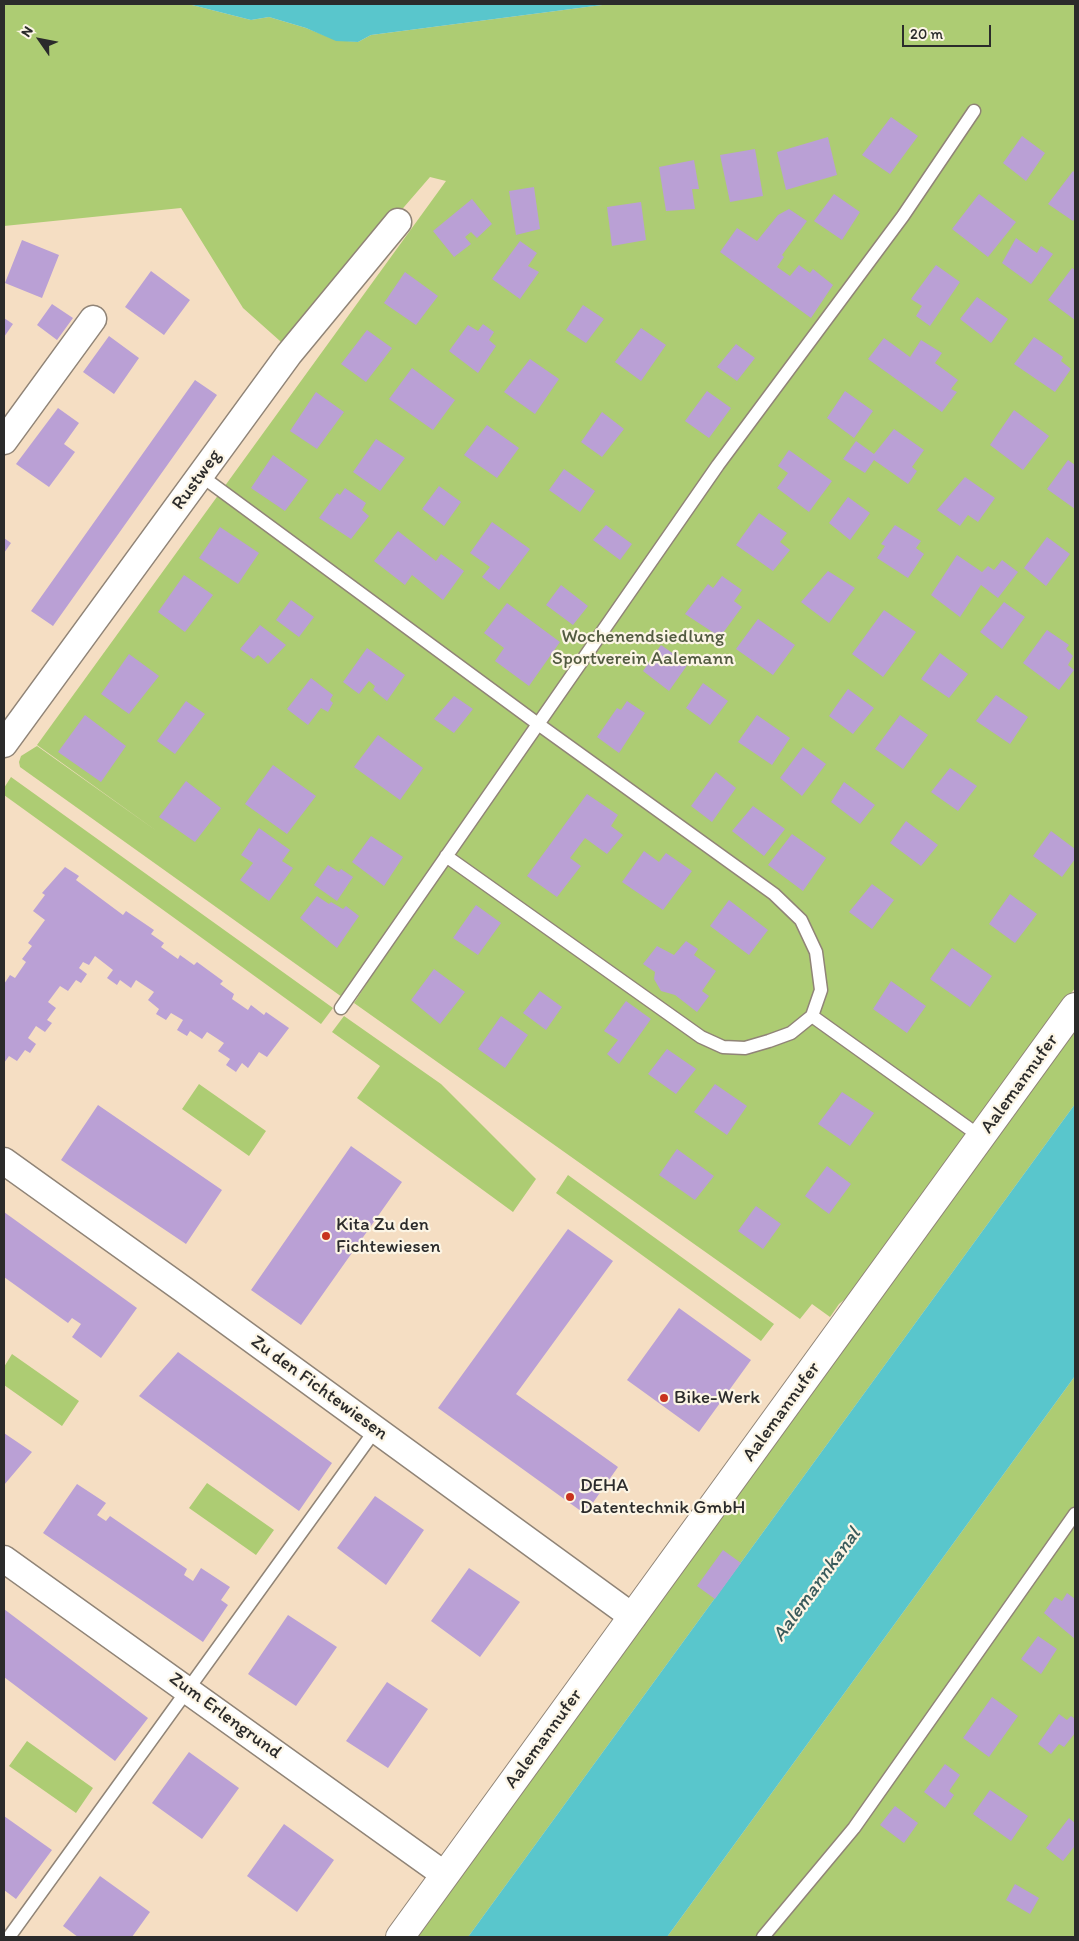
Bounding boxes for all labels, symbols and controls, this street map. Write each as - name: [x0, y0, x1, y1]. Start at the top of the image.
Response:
- north arrow: [15, 15, 65, 65]
- scale bar: [904, 15, 993, 47]
- text: N: [17, 23, 37, 40]
- text: 20 m: [910, 25, 943, 43]
- street label: Rustweg: [167, 445, 227, 515]
- park label: Wochenendsiedlung Sportverein Aalemann: [552, 626, 734, 670]
- street label: Aalemannufer: [976, 1030, 1064, 1138]
- place label: Kita Zu den Fichtewiesen: [336, 1214, 440, 1258]
- marker: Kita Zu den Fichtewiesen: [320, 1230, 332, 1242]
- street label: Zu den Fichtewiesen: [246, 1331, 392, 1445]
- street label: Aalemannufer: [738, 1358, 826, 1466]
- place label: Bike-Werk: [674, 1387, 760, 1409]
- marker: Bike-Werk: [658, 1392, 670, 1404]
- place label: DEHA Datentechnik GmbH: [580, 1475, 745, 1519]
- marker: DEHA Datentechnik GmbH: [564, 1491, 576, 1503]
- water label: Aalemannkanal: [768, 1523, 866, 1647]
- street label: Zum Erlengrund: [164, 1668, 286, 1764]
- street label: Aalemannufer: [500, 1685, 588, 1793]

